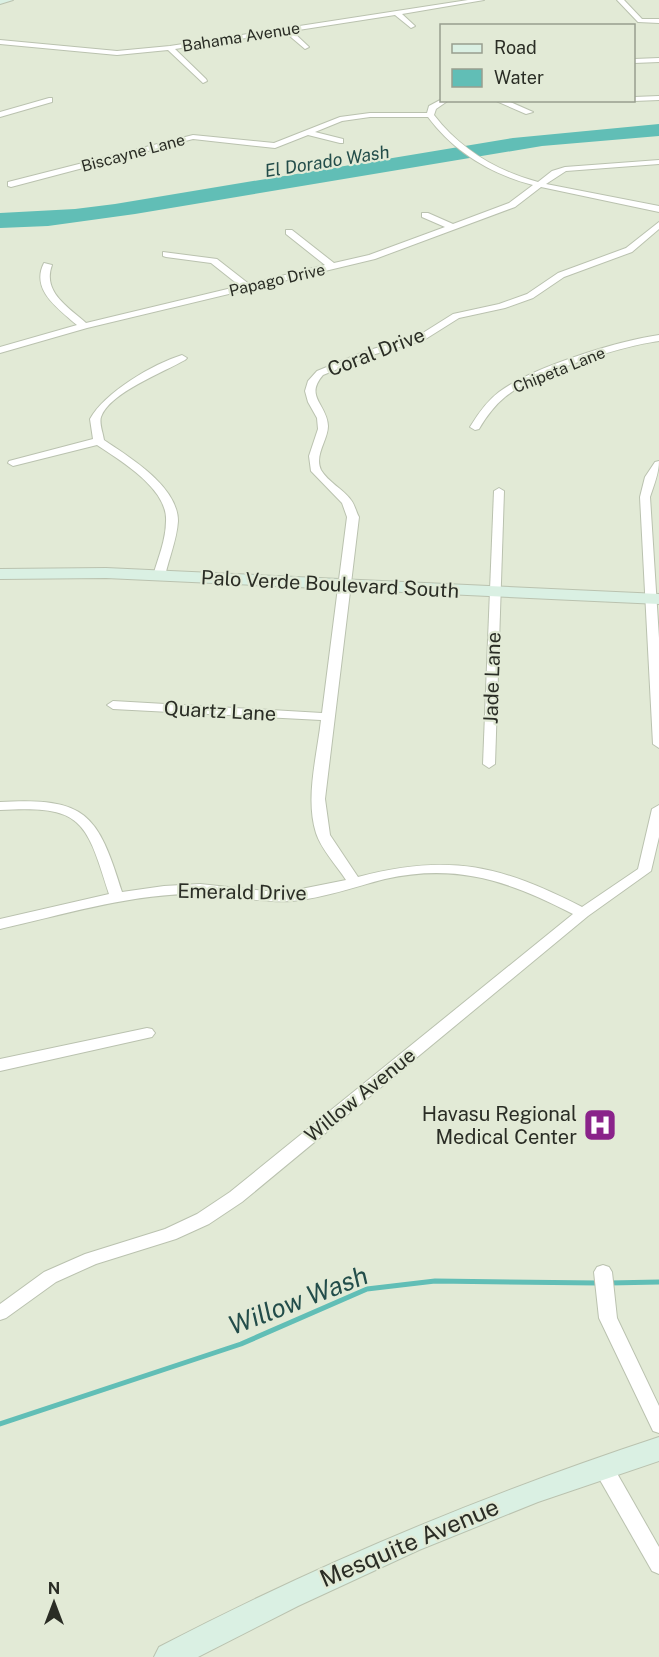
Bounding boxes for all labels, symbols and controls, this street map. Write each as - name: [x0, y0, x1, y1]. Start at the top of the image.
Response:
- street label: Bahama Avenue: [181, 18, 301, 56]
- legend: [440, 24, 635, 102]
- text: Road: [494, 37, 537, 58]
- text: Water: [494, 67, 544, 88]
- street label: Biscayne Lane: [79, 130, 187, 176]
- water label: El Dorado Wash: [263, 141, 391, 181]
- street label: Papago Drive: [227, 260, 327, 300]
- street label: Coral Drive: [324, 322, 428, 382]
- street label: Chipeta Lane: [510, 343, 608, 397]
- street label: Palo Verde Boulevard South: [200, 565, 460, 603]
- street label: Jade Lane: [478, 632, 506, 724]
- street label: Quartz Lane: [163, 696, 277, 726]
- street label: Emerald Drive: [177, 879, 307, 905]
- street label: Willow Avenue: [300, 1043, 420, 1147]
- place label: Havasu Regional Medical Center: [422, 1102, 577, 1149]
- hospital icon: Havasu Regional Medical Center: [582, 1107, 618, 1143]
- water label: Willow Wash: [224, 1259, 372, 1341]
- street label: Mesquite Avenue: [315, 1492, 503, 1592]
- north arrow: [24, 1573, 84, 1633]
- text: N: [48, 1579, 60, 1598]

